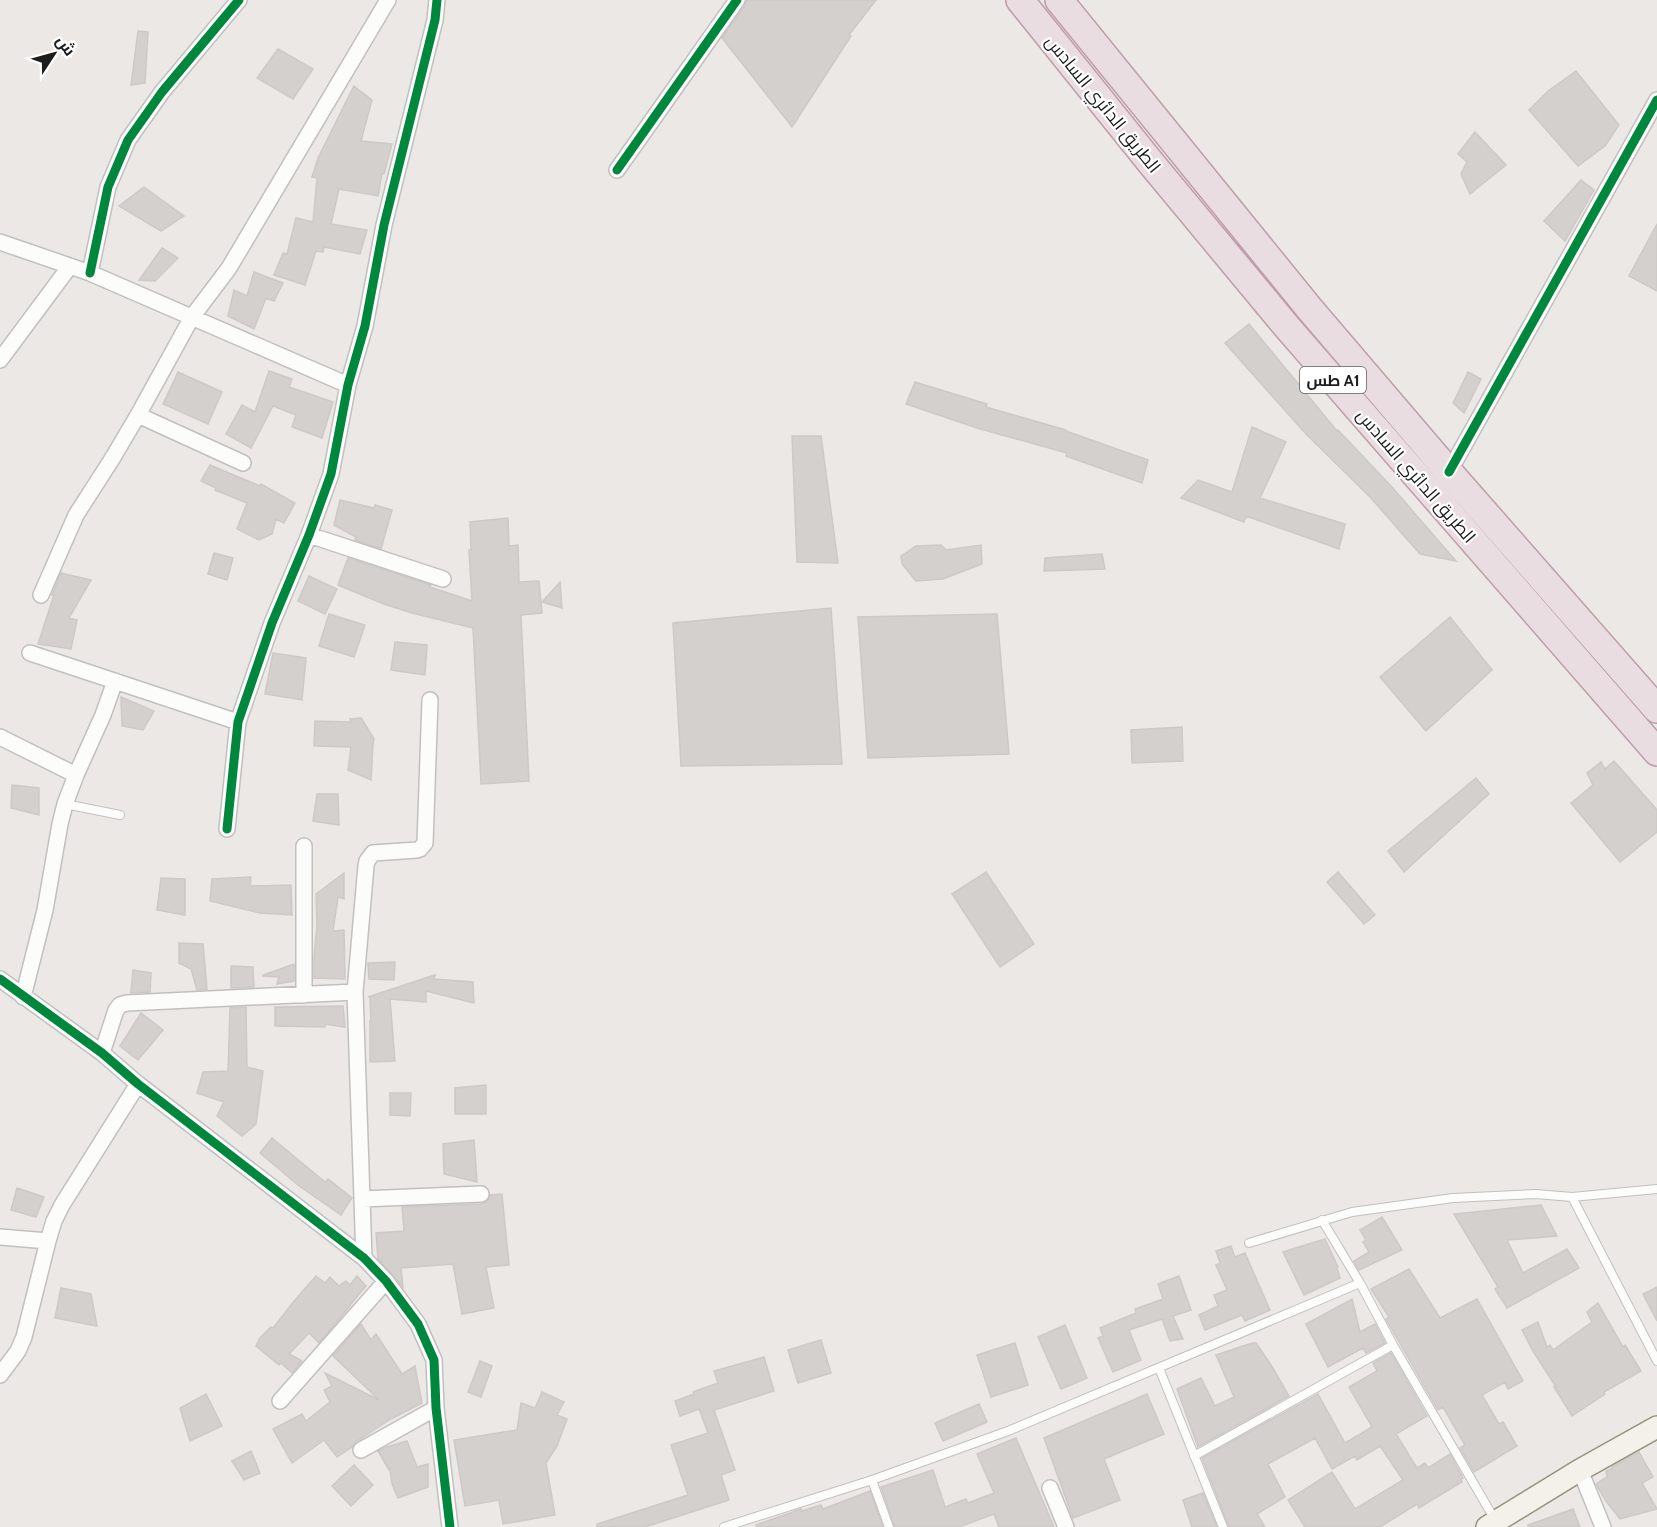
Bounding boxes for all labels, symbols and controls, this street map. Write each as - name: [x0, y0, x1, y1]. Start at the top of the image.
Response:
- north arrow: [24, 24, 84, 84]
- street label: الطريق الدائري السادس: [1038, 31, 1165, 179]
- text: ش: [52, 32, 79, 59]
- road number: طس A1: [1300, 367, 1366, 393]
- street label: الطريق الدائري السادس: [1349, 404, 1480, 550]

